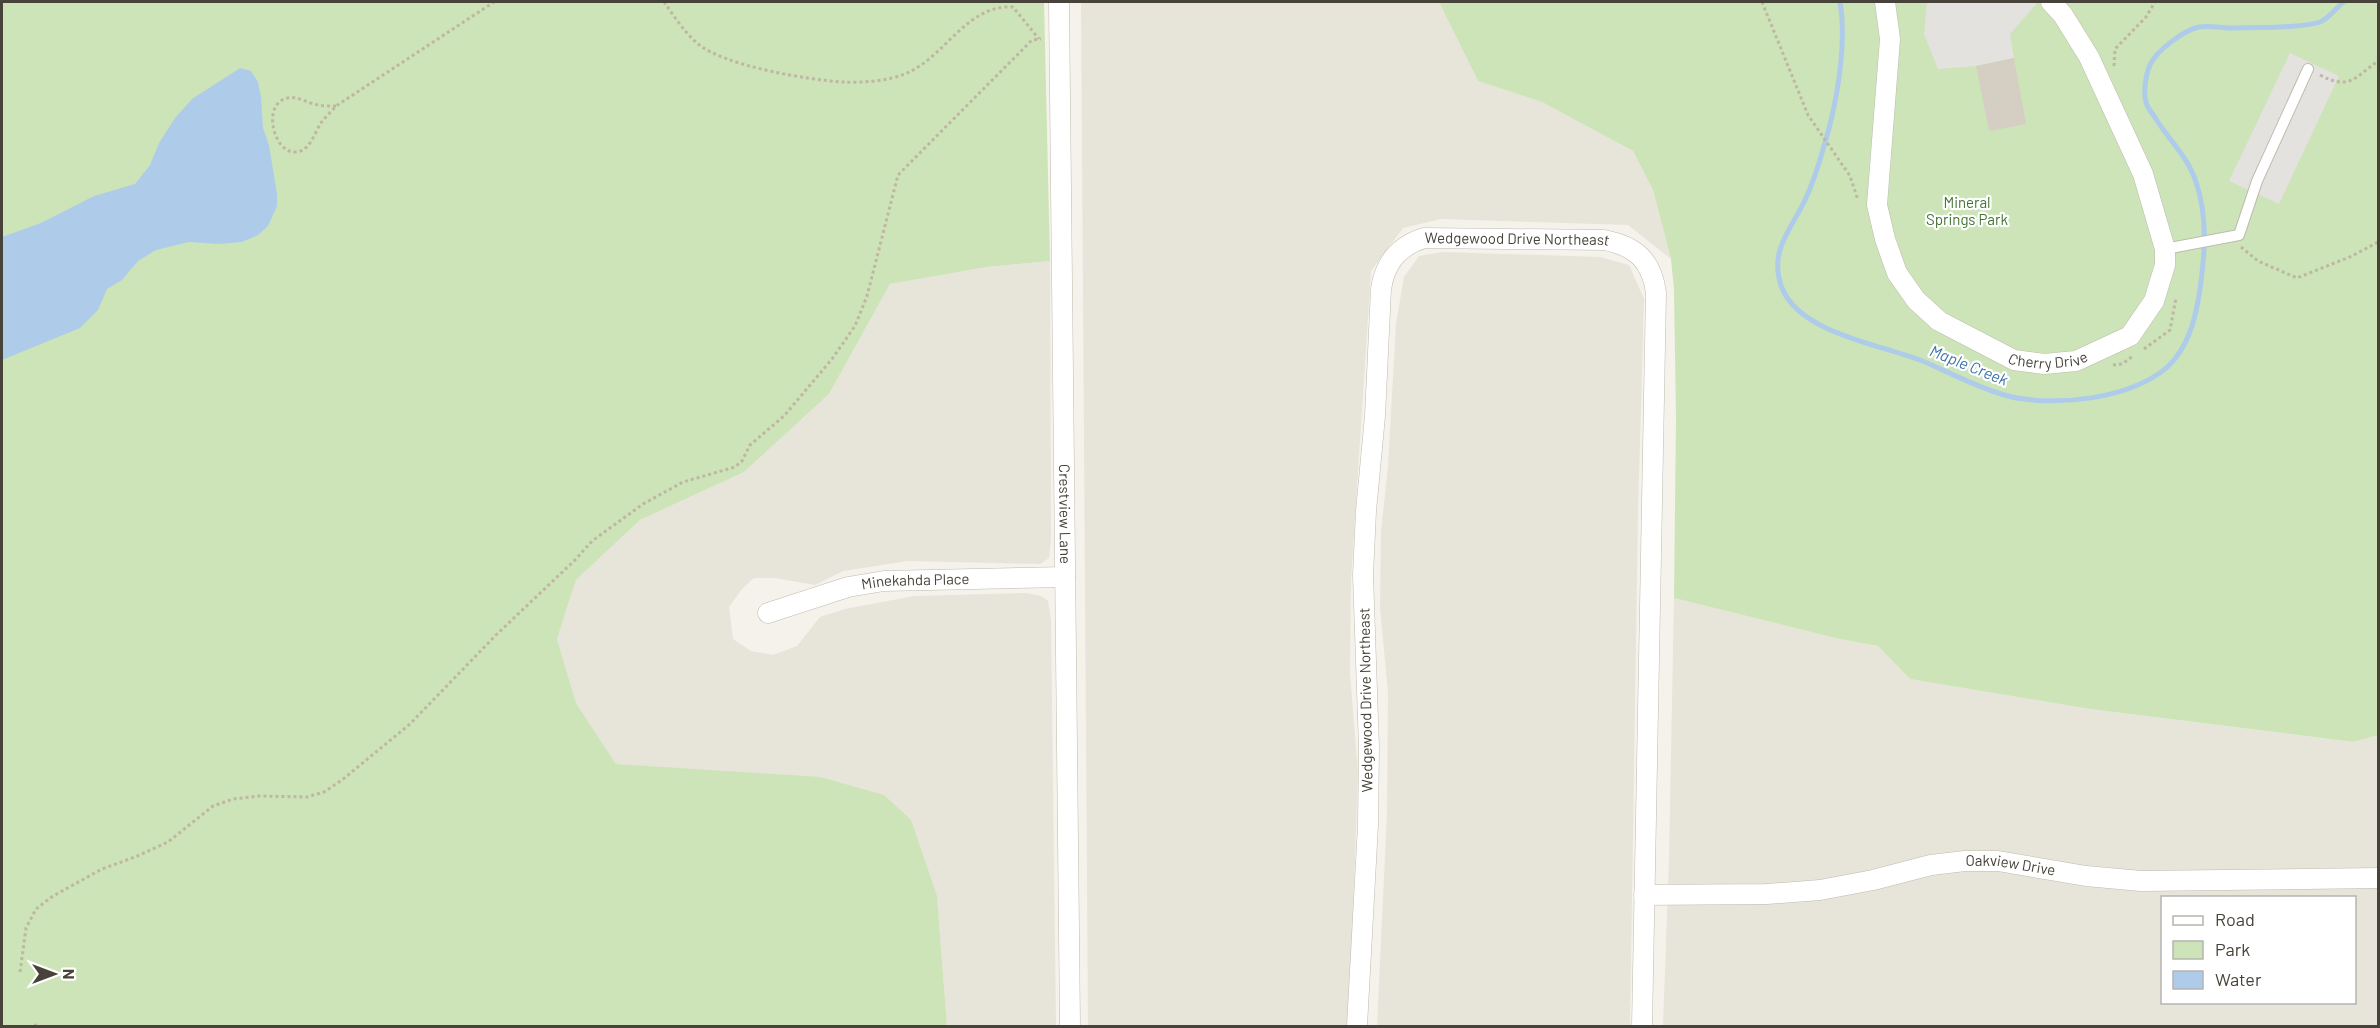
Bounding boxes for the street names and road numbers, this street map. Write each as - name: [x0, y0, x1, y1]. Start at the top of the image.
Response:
- street label: Wedgewood Drive Northeast: [1425, 228, 1612, 249]
- street label: Cherry Drive: [2005, 347, 2090, 372]
- street label: Crestview Lane: [1056, 464, 1075, 564]
- street label: Minekahda Place: [860, 569, 970, 593]
- street label: Wedgewood Drive Northeast: [1354, 608, 1376, 792]
- street label: Oakview Drive: [1966, 851, 2057, 879]

